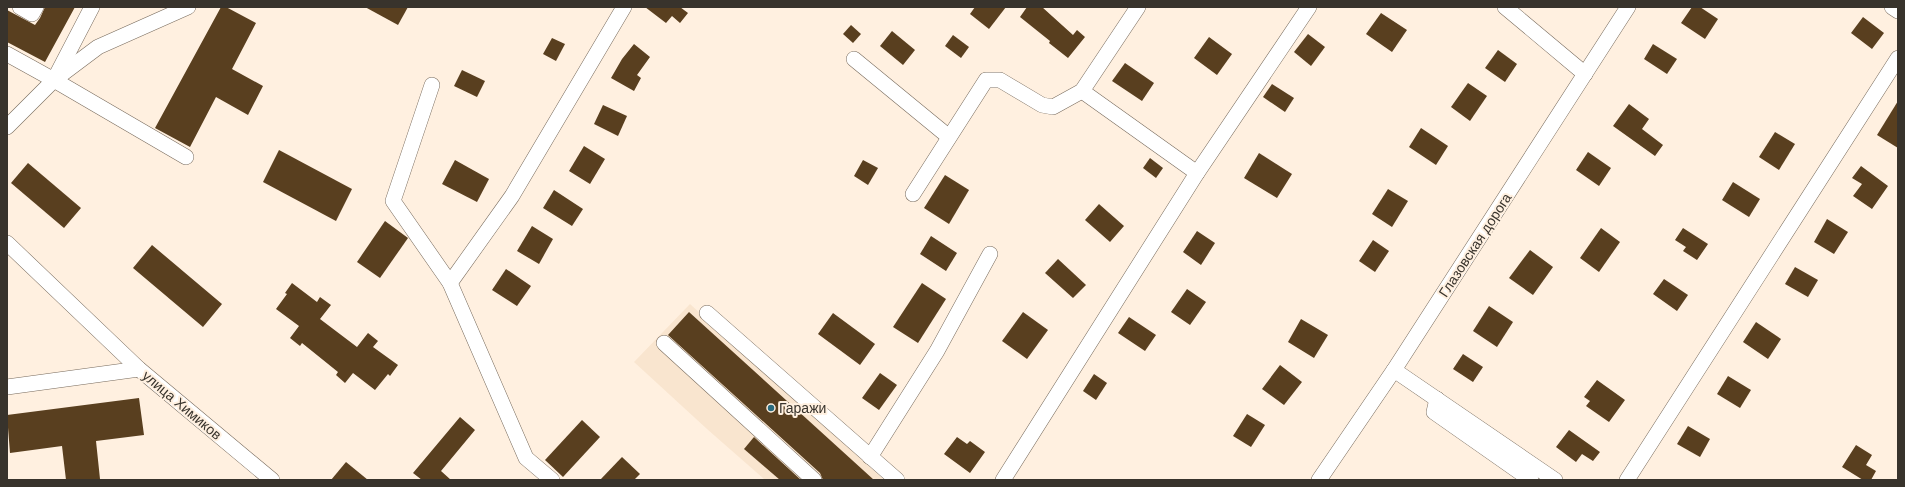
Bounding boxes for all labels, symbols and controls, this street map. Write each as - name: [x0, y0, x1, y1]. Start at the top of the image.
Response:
- street label: Глазовская дорога: [1435, 189, 1515, 300]
- street label: улица Химиков: [139, 367, 225, 443]
- place label: Гаражи: [779, 399, 826, 417]
- marker: Гаражи: [766, 403, 776, 413]

